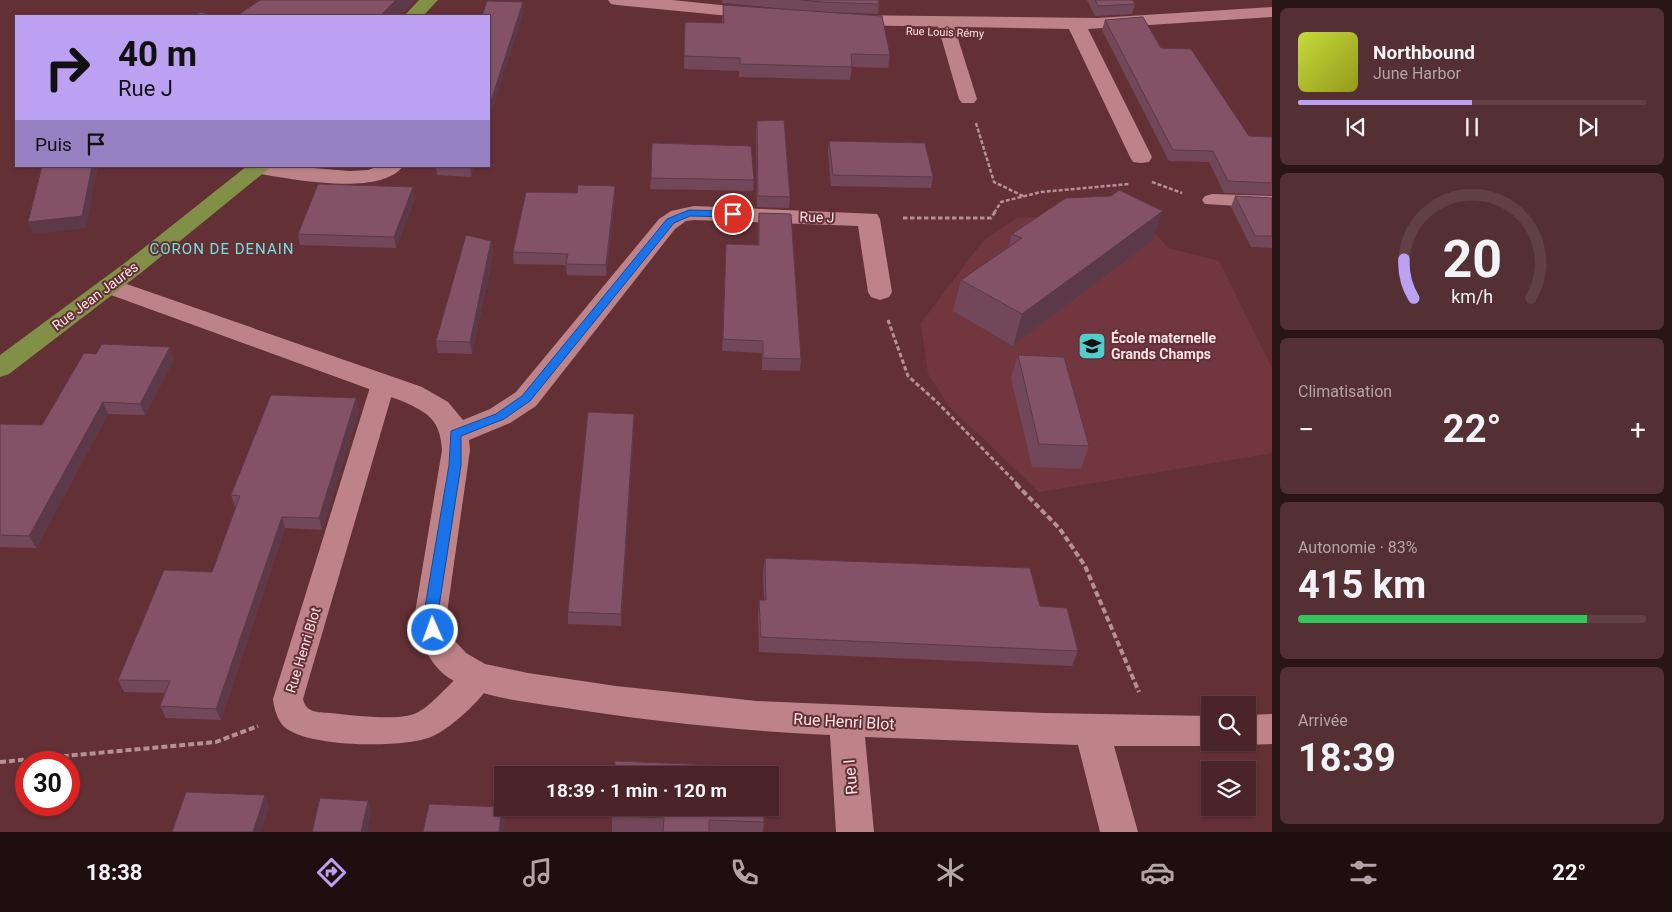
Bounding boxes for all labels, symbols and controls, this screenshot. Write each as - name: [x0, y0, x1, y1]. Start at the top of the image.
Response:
- street label: Rue Louis Rémy: [906, 25, 985, 40]
- text: 40 m: [118, 34, 197, 75]
- icon: right: [35, 35, 100, 100]
- text: Northbound: [1373, 41, 1475, 64]
- text: June Harbor: [1373, 64, 1461, 83]
- text: Rue J: [118, 76, 173, 101]
- icon: previous: [1342, 113, 1370, 141]
- icon: pause: [1458, 113, 1486, 141]
- icon: next: [1574, 113, 1602, 141]
- icon: arrive: [82, 130, 110, 158]
- text: Puis: [35, 133, 72, 156]
- pin: [712, 193, 754, 235]
- icon: arrive: [719, 200, 747, 228]
- street label: Rue J: [799, 208, 835, 226]
- text: 20: [1442, 229, 1502, 290]
- district label: CORON DE DENAIN: [150, 240, 294, 258]
- street label: Rue Jean Jaurès: [49, 258, 141, 334]
- text: km/h: [1451, 286, 1493, 307]
- place label: École maternelle Grands Champs: [1111, 329, 1217, 362]
- school or university icon: École maternelle Grands Champs: [1077, 331, 1107, 361]
- text: Climatisation: [1298, 382, 1392, 401]
- text: 22°: [1443, 407, 1501, 451]
- text: −: [1298, 413, 1314, 446]
- text: +: [1630, 413, 1646, 446]
- text: Autonomie · 83%: [1298, 538, 1418, 557]
- text: 415 km: [1298, 563, 1426, 607]
- position arrow: [406, 603, 458, 655]
- street label: Rue Henri Blot: [282, 605, 324, 695]
- map controls: [1201, 696, 1256, 816]
- button: search: [1201, 696, 1256, 751]
- street label: Rue Henri Blot: [793, 709, 895, 734]
- text: Arrivée: [1298, 711, 1348, 730]
- text: 18:39: [1298, 736, 1396, 780]
- speed limit sign: 30: [15, 751, 80, 816]
- street label: Rue I: [839, 758, 862, 795]
- button: layers: [1201, 761, 1256, 816]
- text: 18:39 · 1 min · 120 m: [546, 779, 727, 802]
- icon: directions: [314, 855, 349, 890]
- icon: music: [520, 855, 555, 890]
- icon: phone: [727, 855, 762, 890]
- icon: climate: [933, 855, 968, 890]
- icon: car: [1140, 855, 1175, 890]
- icon: filters: [1346, 855, 1381, 890]
- text: 18:38: [86, 860, 142, 885]
- text: 22°: [1552, 860, 1586, 885]

